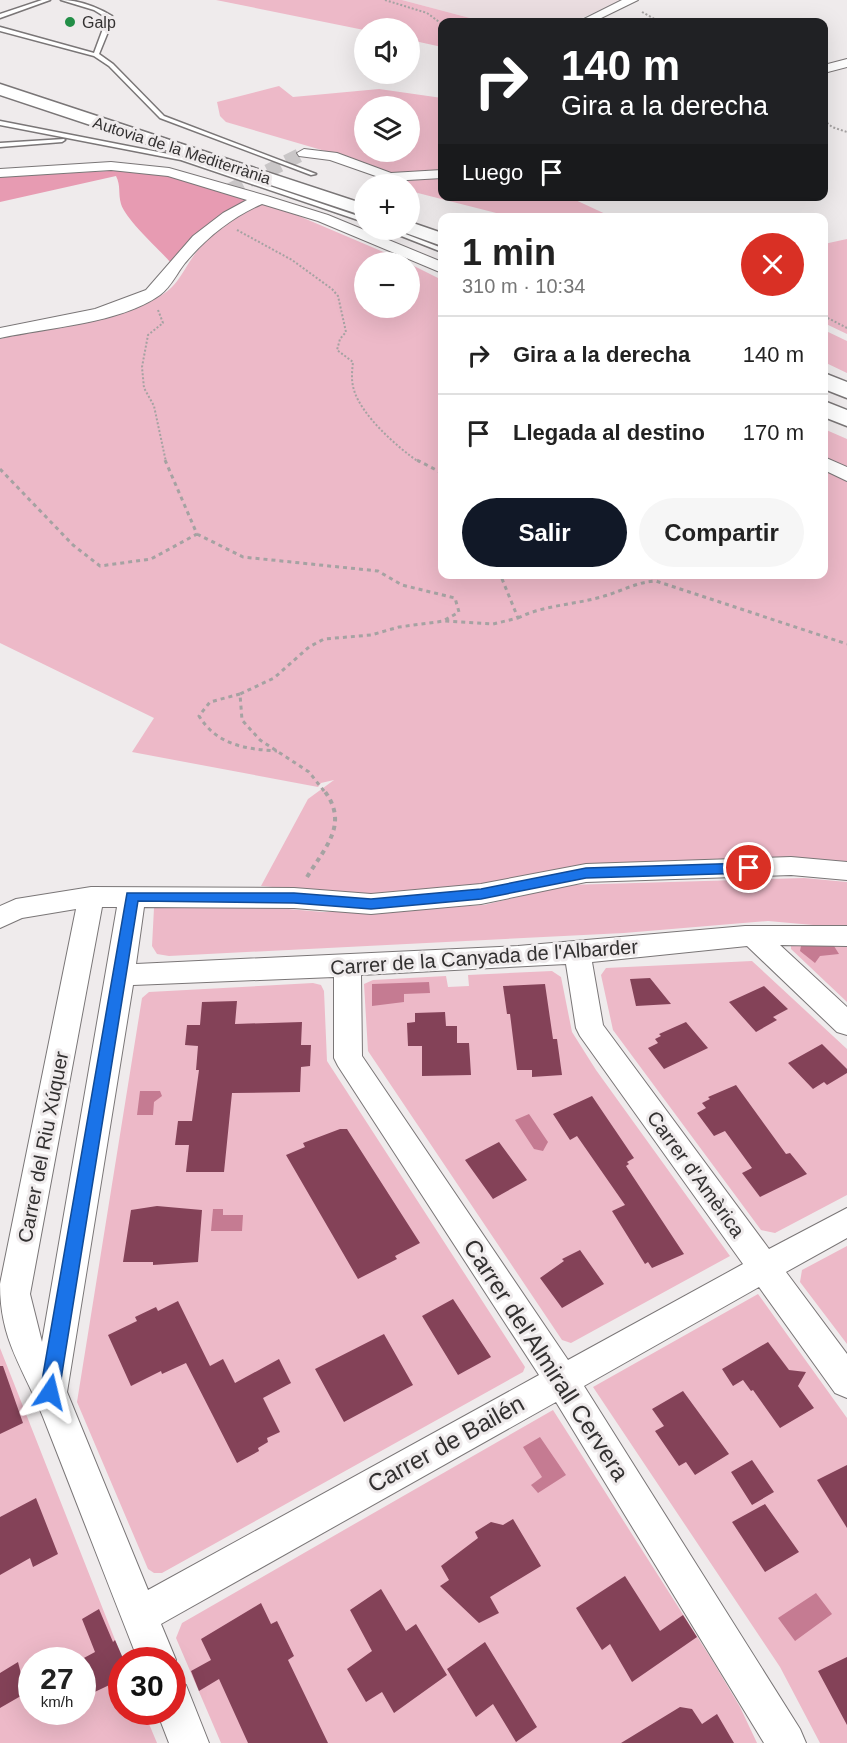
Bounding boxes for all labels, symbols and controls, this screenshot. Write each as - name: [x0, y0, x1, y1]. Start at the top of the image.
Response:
- place label: Galp: [82, 14, 116, 31]
- marker: Galp: [63, 15, 77, 29]
- map controls: [354, 18, 420, 318]
- button: sound: [354, 18, 420, 84]
- icon: right: [462, 42, 540, 120]
- text: 140 m: [561, 42, 680, 89]
- text: Gira a la derecha: [561, 91, 768, 121]
- button: layers: [354, 96, 420, 162]
- street label: Autovia de la Mediterrània: [91, 114, 273, 187]
- icon: arrive: [535, 156, 568, 189]
- text: Luego: [462, 160, 523, 185]
- button: +: [354, 174, 420, 240]
- text: 1 min: [462, 232, 556, 273]
- button: close: [741, 233, 804, 296]
- button: −: [354, 252, 420, 318]
- text: 310 m · 10:34: [462, 275, 585, 297]
- icon: right: [462, 339, 495, 372]
- text: Gira a la derecha: [513, 342, 690, 367]
- text: 140 m: [743, 342, 804, 367]
- icon: arrive: [462, 417, 495, 450]
- text: Llegada al destino: [513, 420, 705, 445]
- text: 170 m: [743, 420, 804, 445]
- button: Salir: [462, 498, 627, 567]
- button: Compartir: [639, 498, 804, 567]
- pin: [723, 842, 774, 893]
- icon: arrive: [732, 851, 765, 884]
- street label: Carrer de la Canyada de l'Albarder: [329, 935, 639, 979]
- street label: Carrer del Riu Xúquer: [14, 1049, 72, 1245]
- street label: Carrer d'Amèrica: [643, 1107, 750, 1242]
- street label: Carrer del'Almirall Cervera: [458, 1234, 635, 1486]
- position arrow: [18, 1360, 82, 1424]
- street label: Carrer de Bailén: [363, 1389, 529, 1498]
- speed limit sign: 30: [108, 1647, 186, 1725]
- text: 27: [40, 1662, 74, 1695]
- text: km/h: [41, 1693, 73, 1710]

